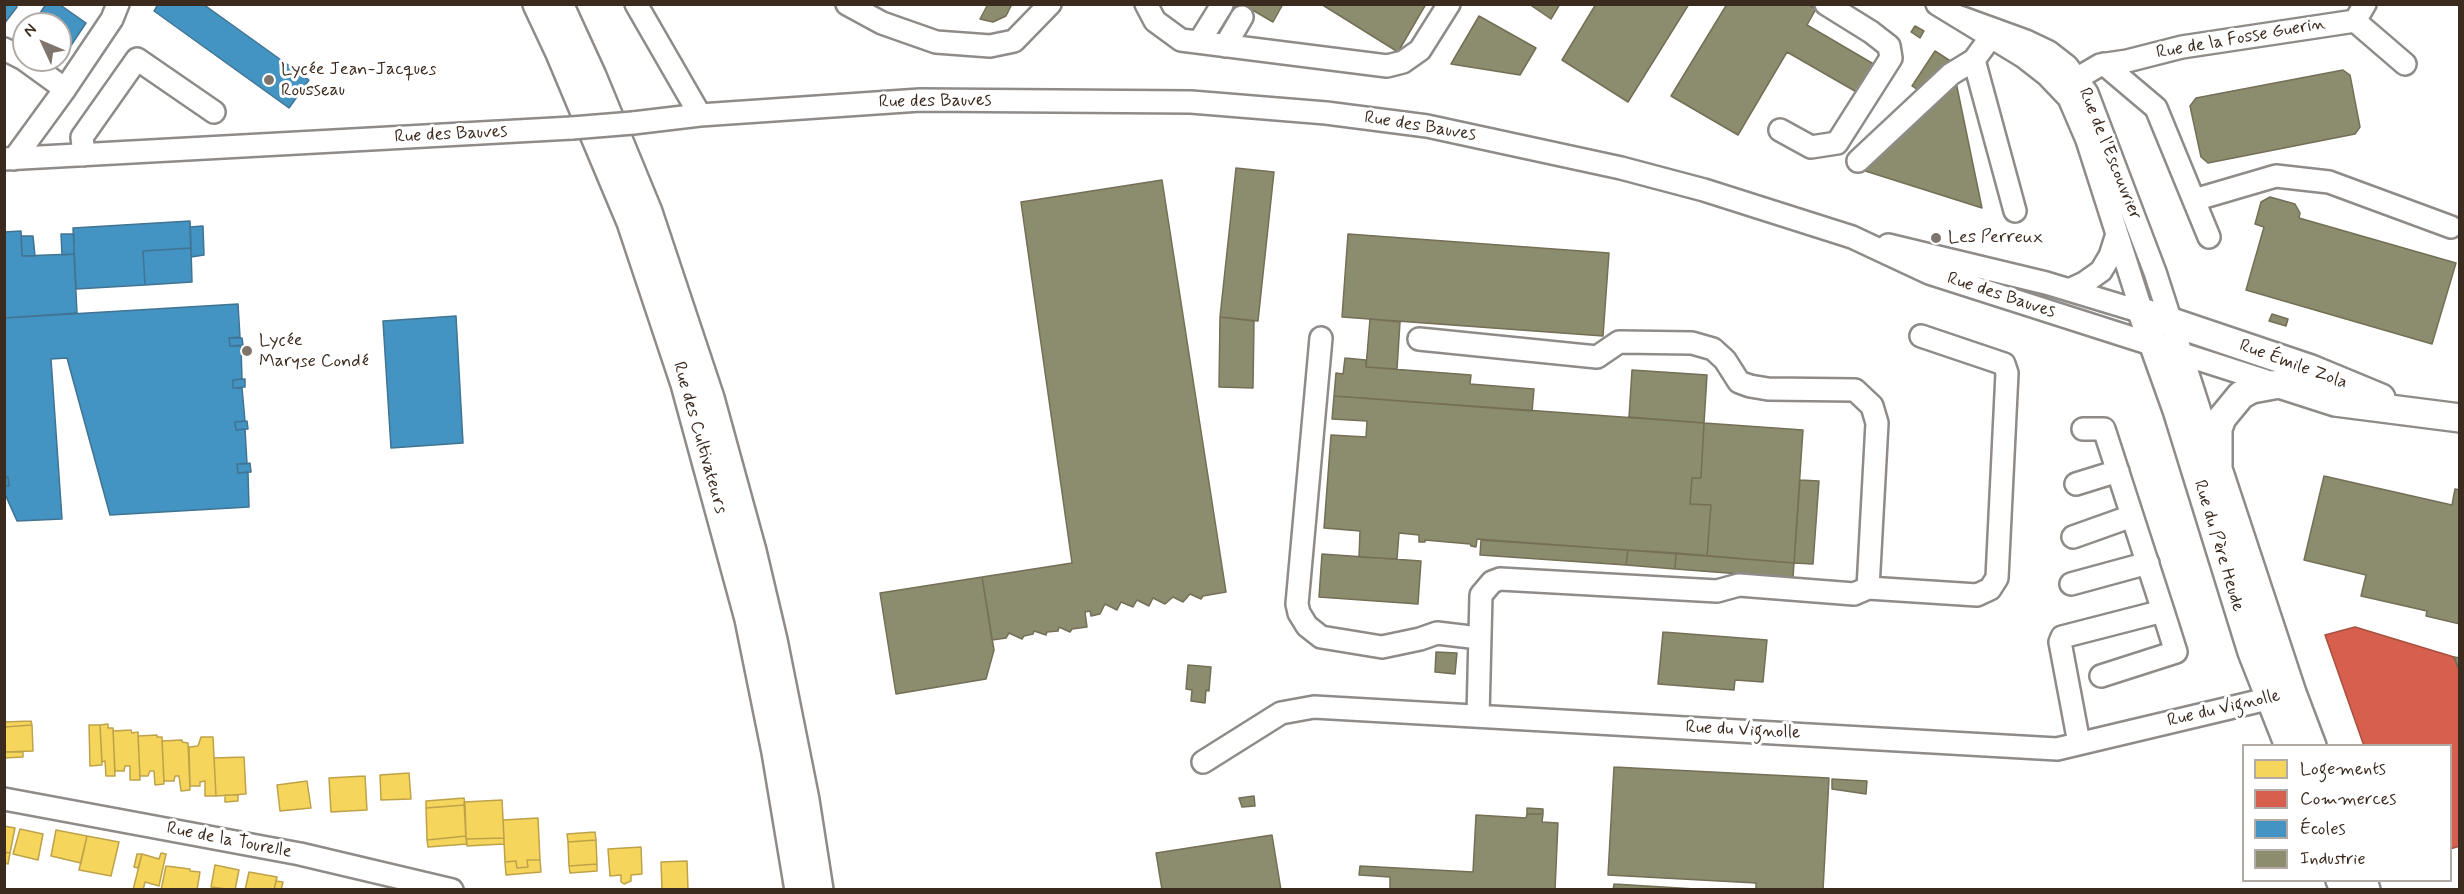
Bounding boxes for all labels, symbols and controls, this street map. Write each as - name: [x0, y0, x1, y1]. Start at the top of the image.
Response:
- north arrow: [12, 12, 72, 72]
- street label: Rue de la Fosse Guerin: [2155, 13, 2327, 65]
- text: N: [19, 19, 41, 42]
- place label: Lycée Jean-Jacques Rousseau: [281, 59, 436, 101]
- marker: Lycée Jean-Jacques Rousseau: [262, 73, 276, 87]
- street label: Rue de l'Escouvrier: [2073, 85, 2145, 223]
- street label: Rue des Bauves: [878, 90, 992, 114]
- street label: Rue des Bauves: [1363, 108, 1477, 146]
- street label: Rue des Bauves: [394, 121, 508, 149]
- place label: Les Perreux: [1948, 227, 2043, 249]
- marker: Les Perreux: [1929, 231, 1943, 245]
- street label: Rue des Bauves: [1944, 268, 2058, 324]
- place label: Lycée Maryse Condé: [259, 330, 369, 372]
- street label: Rue Émile Zola: [2236, 335, 2350, 395]
- marker: Lycée Maryse Condé: [240, 344, 254, 358]
- street label: Rue des Cultivateurs: [667, 360, 731, 516]
- street label: Rue du Père Heude: [2188, 478, 2248, 614]
- street label: Rue du Vignolle: [2165, 686, 2283, 732]
- street label: Rue du Vignolle: [1685, 717, 1801, 745]
- legend: [2242, 744, 2452, 882]
- text: Logements: [2300, 757, 2386, 781]
- text: Commerces: [2300, 787, 2396, 811]
- text: Écoles: [2300, 817, 2346, 841]
- street label: Rue de la Tourelle: [165, 818, 293, 864]
- text: Industrie: [2300, 847, 2366, 871]

